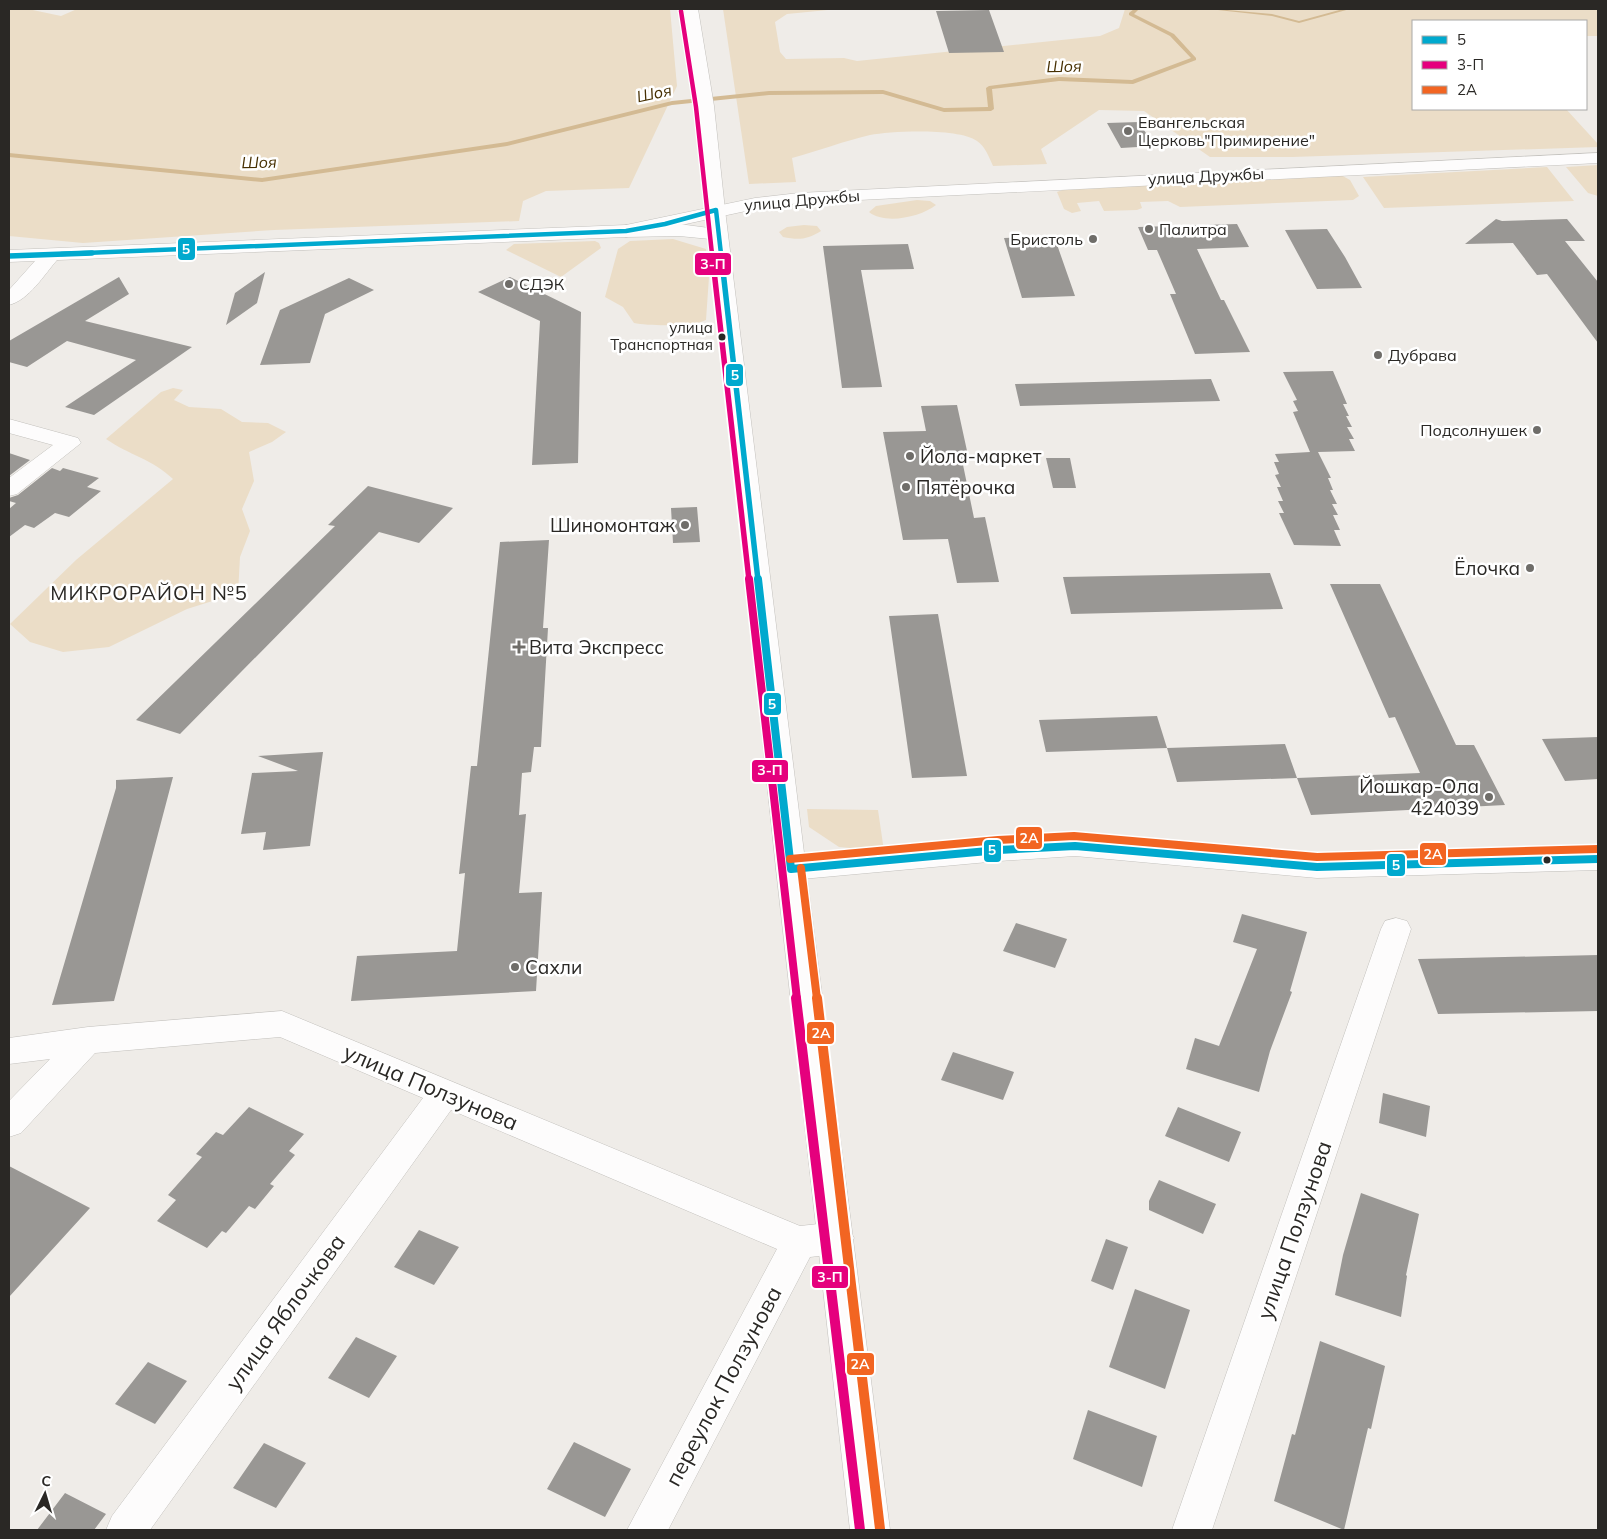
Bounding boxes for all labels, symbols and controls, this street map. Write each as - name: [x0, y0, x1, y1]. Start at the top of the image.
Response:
- legend: [1412, 20, 1587, 110]
- text: 5: [1457, 30, 1466, 49]
- text: 3-П: [1457, 55, 1484, 74]
- water label: Шоя: [1046, 56, 1082, 76]
- water label: Шоя: [635, 79, 674, 106]
- text: 2А: [1457, 80, 1477, 99]
- place label: Евангельская Церковь"Примирение": [1138, 112, 1315, 150]
- marker: Евангельская Церковь"Примирение": [1122, 125, 1134, 137]
- water label: Шоя: [241, 152, 277, 172]
- street label: улица Дружбы: [1148, 163, 1264, 189]
- street label: улица Дружбы: [743, 185, 861, 215]
- place label: Палитра: [1159, 219, 1227, 239]
- marker: Палитра: [1143, 223, 1155, 235]
- place label: Бристоль: [1010, 229, 1083, 249]
- marker: Бристоль: [1087, 233, 1099, 245]
- line badge: 5: [177, 237, 196, 261]
- text: 5: [182, 240, 190, 258]
- line badge: 3-П: [694, 252, 732, 276]
- text: 3-П: [700, 255, 726, 273]
- place label: СДЭК: [519, 274, 565, 294]
- marker: СДЭК: [503, 278, 515, 290]
- place label: улица Транспортная: [610, 318, 713, 354]
- marker: улица Транспортная: [717, 332, 727, 342]
- place label: Дубрава: [1388, 345, 1457, 365]
- marker: Дубрава: [1372, 349, 1384, 361]
- line badge: 5: [725, 363, 744, 387]
- text: 5: [731, 366, 739, 384]
- place label: Подсолнушек: [1420, 420, 1527, 440]
- marker: Подсолнушек: [1531, 424, 1543, 436]
- place label: Йола-маркет: [920, 444, 1042, 468]
- marker: Йола-маркет: [904, 450, 916, 462]
- place label: Пятёрочка: [916, 475, 1015, 499]
- marker: Пятёрочка: [900, 481, 912, 493]
- place label: Шиномонтаж: [550, 513, 676, 537]
- marker: Шиномонтаж: [679, 519, 691, 531]
- place label: Ёлочка: [1454, 556, 1520, 580]
- marker: Ёлочка: [1524, 562, 1536, 574]
- district label: МИКРОРАЙОН №5: [50, 580, 248, 605]
- place label: Вита Экспресс: [529, 635, 664, 659]
- marker: Вита Экспресс: [513, 641, 525, 653]
- line badge: 5: [763, 692, 782, 716]
- text: 5: [768, 695, 776, 713]
- line badge: 3-П: [751, 759, 789, 783]
- text: 3-П: [757, 761, 783, 779]
- place label: Йошкар-Ола 424039: [1359, 774, 1479, 820]
- marker: Йошкар-Ола 424039: [1483, 791, 1495, 803]
- line badge: 2А: [1015, 826, 1043, 850]
- text: 2А: [1020, 829, 1039, 847]
- line badge: 5: [983, 839, 1002, 863]
- text: 5: [988, 841, 996, 859]
- line badge: 2А: [1419, 842, 1447, 866]
- text: 2А: [1424, 845, 1443, 863]
- line badge: 5: [1386, 853, 1406, 877]
- unlabelled marker: [1542, 855, 1552, 865]
- text: 5: [1392, 856, 1400, 874]
- place label: Сахли: [525, 955, 582, 979]
- marker: Сахли: [509, 961, 521, 973]
- line badge: 2А: [806, 1021, 835, 1045]
- text: 2А: [812, 1024, 831, 1042]
- street label: улица Ползунова: [340, 1038, 522, 1136]
- street label: улица Ползунова: [1250, 1137, 1338, 1323]
- street label: улица Яблочкова: [219, 1229, 351, 1395]
- line badge: 3-П: [811, 1265, 849, 1289]
- text: 3-П: [817, 1268, 843, 1286]
- street label: переулок Ползунова: [658, 1281, 788, 1491]
- line badge: 2А: [846, 1352, 875, 1376]
- text: 2А: [851, 1355, 870, 1373]
- north arrow: [20, 1469, 70, 1519]
- text: С: [41, 1472, 52, 1490]

